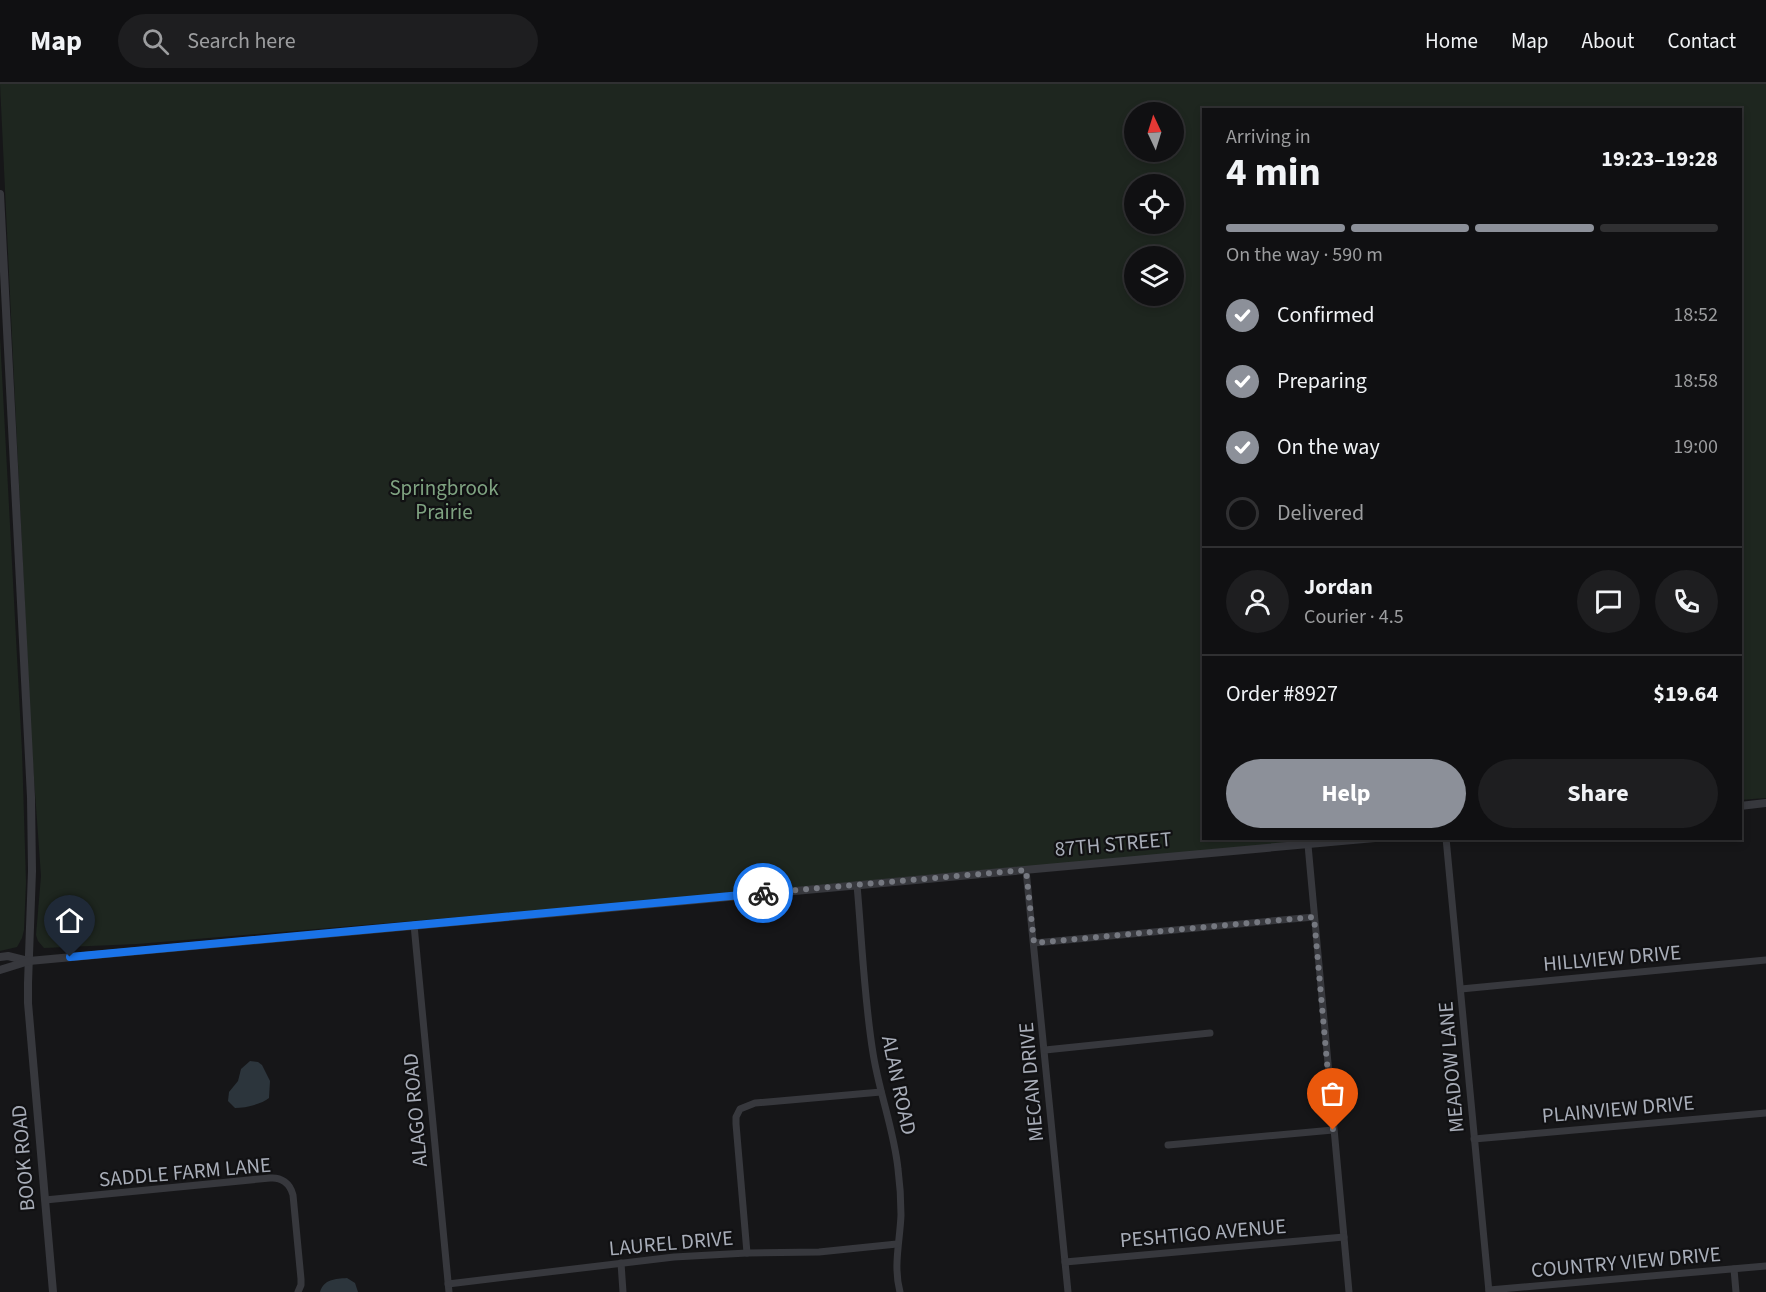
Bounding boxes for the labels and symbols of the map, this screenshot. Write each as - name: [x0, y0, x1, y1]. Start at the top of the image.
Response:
- north arrow: [1124, 102, 1184, 162]
- park label: Springbrook Prairie: [389, 473, 499, 527]
- street label: 87TH STREET: [1053, 824, 1173, 864]
- courier: [733, 863, 793, 923]
- pin: [44, 895, 95, 957]
- street label: HILLVIEW DRIVE: [1542, 937, 1682, 979]
- street label: MEADOW LANE: [1430, 1000, 1472, 1134]
- street label: MECAN DRIVE: [1011, 1021, 1051, 1143]
- street label: ALAN ROAD: [874, 1033, 924, 1137]
- street label: ALAGO ROAD: [395, 1052, 435, 1168]
- pin: [1307, 1068, 1358, 1130]
- street label: PLAINVIEW DRIVE: [1540, 1087, 1696, 1131]
- street label: BOOK ROAD: [3, 1104, 43, 1212]
- street label: SADDLE FARM LANE: [98, 1150, 272, 1194]
- street label: PESHTIGO AVENUE: [1119, 1211, 1287, 1255]
- street label: LAUREL DRIVE: [608, 1223, 734, 1263]
- street label: COUNTRY VIEW DRIVE: [1530, 1239, 1722, 1285]

